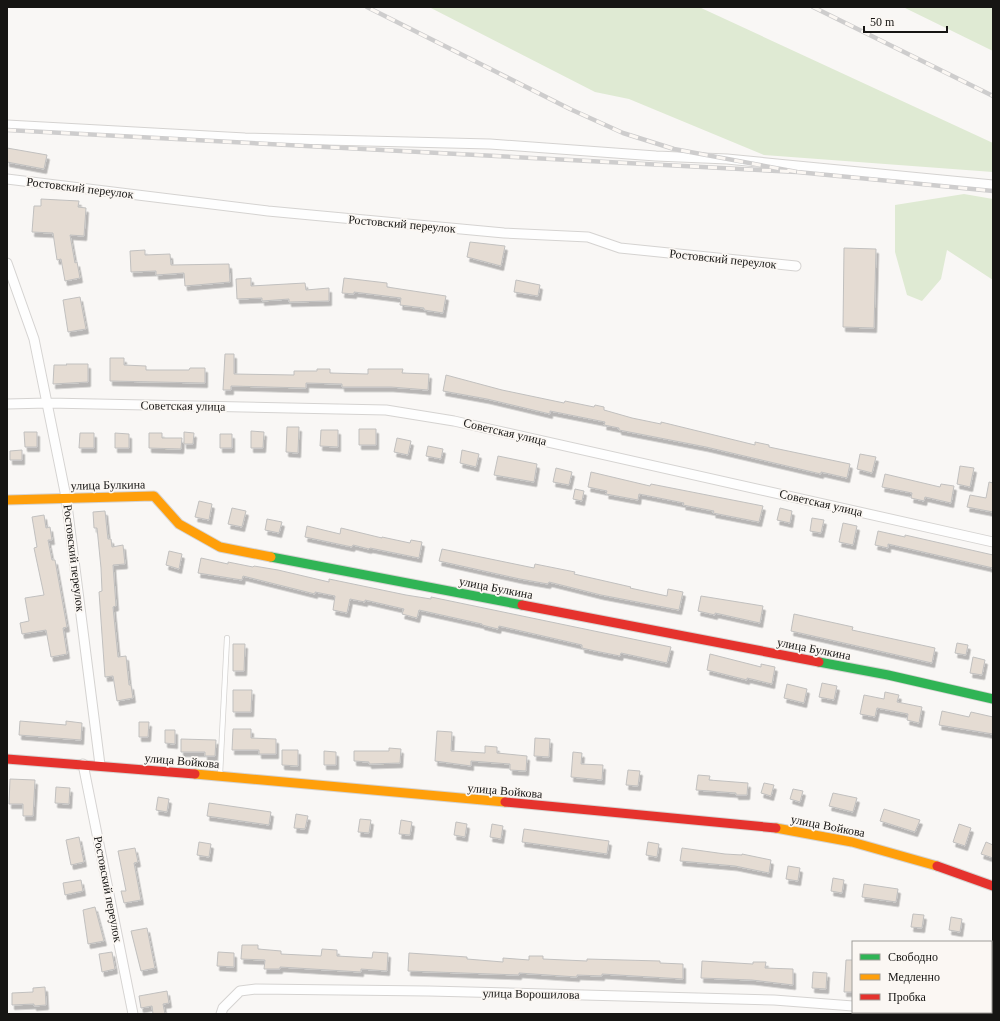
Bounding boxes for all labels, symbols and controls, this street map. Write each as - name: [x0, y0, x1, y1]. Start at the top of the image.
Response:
- scale bar: [864, 8, 947, 34]
- text: 50 m: [870, 15, 895, 29]
- street label: Ростовский переулок: [26, 174, 134, 202]
- street label: Ростовский переулок: [348, 212, 456, 236]
- street label: Ростовский переулок: [669, 246, 777, 272]
- street label: Советская улица: [140, 398, 226, 414]
- street label: Советская улица: [462, 416, 549, 449]
- street label: улица Булкина: [71, 477, 146, 493]
- street label: Советская улица: [778, 487, 865, 520]
- street label: Ростовский переулок: [60, 504, 88, 612]
- street label: улица Булкина: [458, 574, 535, 602]
- street label: улица Булкина: [776, 635, 853, 663]
- street label: улица Войкова: [144, 751, 221, 771]
- street label: улица Войкова: [467, 781, 544, 801]
- street label: улица Войкова: [790, 812, 867, 840]
- street label: Ростовский переулок: [91, 835, 125, 943]
- legend: [852, 941, 992, 1013]
- text: Свободно: [888, 950, 938, 964]
- text: Медленно: [888, 970, 940, 984]
- street label: улица Ворошилова: [482, 986, 580, 1002]
- text: Пробка: [888, 990, 926, 1004]

